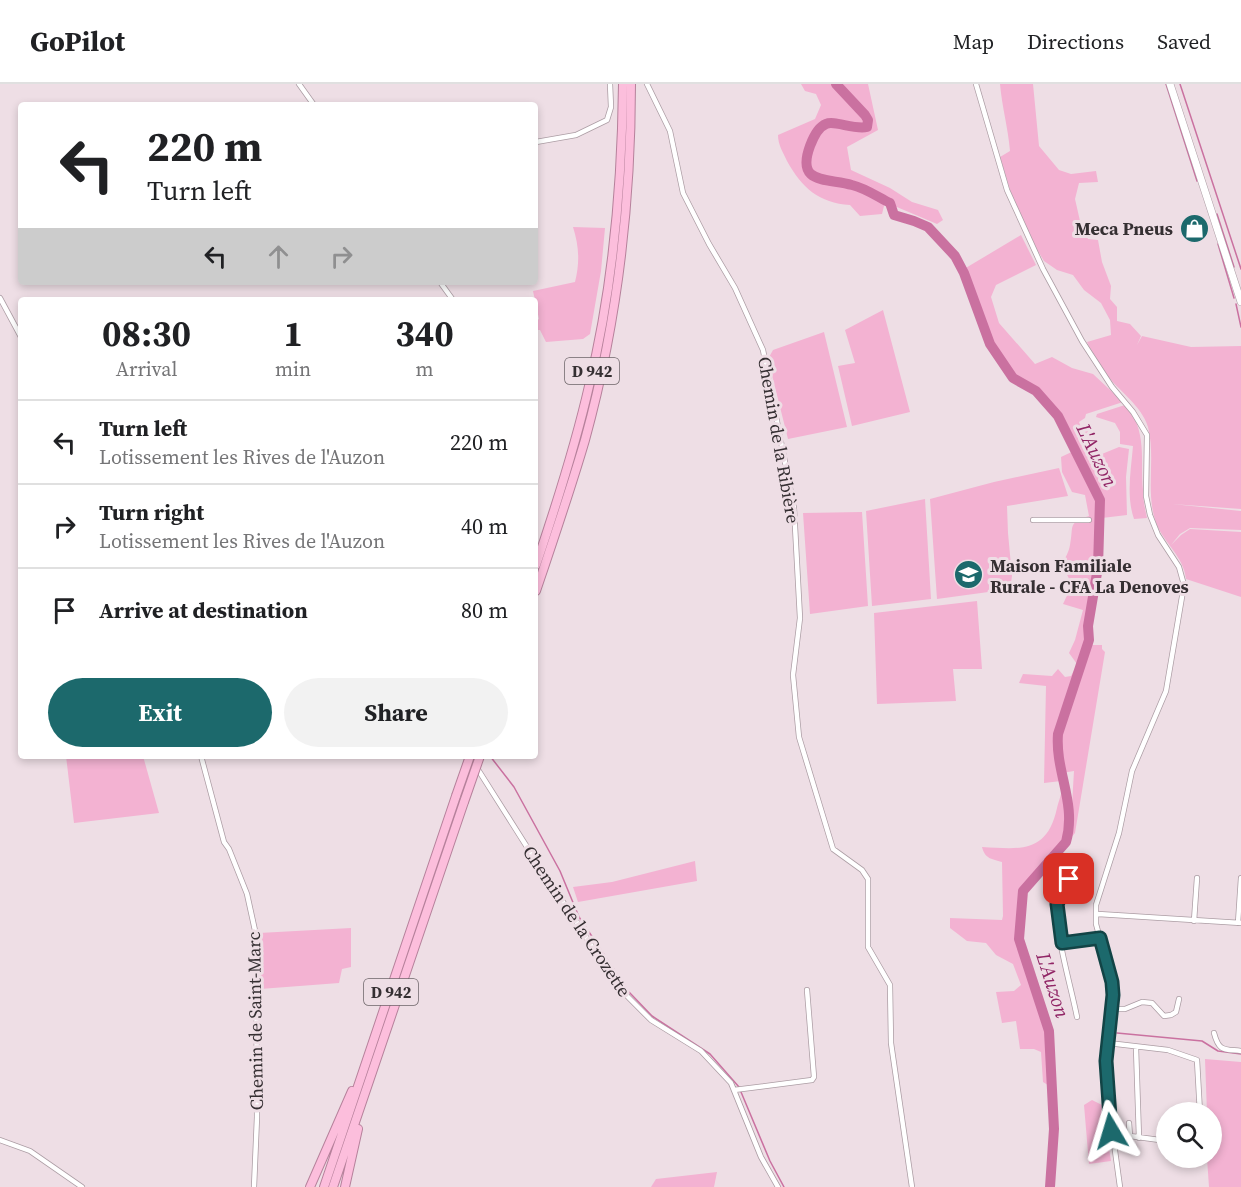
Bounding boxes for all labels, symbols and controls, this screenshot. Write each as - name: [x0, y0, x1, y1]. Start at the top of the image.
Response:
- text: GoPilot: [30, 22, 125, 60]
- text: Map: [953, 27, 994, 56]
- text: Directions: [1027, 27, 1124, 56]
- text: Saved: [1157, 27, 1211, 56]
- text: 220 m: [147, 117, 262, 175]
- icon: left: [48, 126, 126, 204]
- text: Turn left: [147, 172, 251, 209]
- shop icon: Meca Pneus: [1178, 212, 1210, 244]
- place label: Meca Pneus: [1075, 216, 1173, 241]
- icon: left: [199, 240, 232, 273]
- icon: ahead: [262, 240, 295, 273]
- icon: right: [325, 240, 358, 273]
- text: 08:30: [102, 309, 191, 358]
- text: 1: [283, 309, 303, 358]
- text: 340: [395, 309, 454, 358]
- text: Arrival: [116, 355, 177, 383]
- text: min: [275, 355, 311, 383]
- text: m: [416, 355, 434, 383]
- street label: Chemin de la Ribière: [752, 355, 806, 525]
- road number: D 942: [565, 358, 619, 384]
- text: Turn left: [99, 413, 187, 443]
- water label: L'Auzon: [1069, 418, 1125, 492]
- icon: left: [48, 426, 81, 459]
- text: 220 m: [450, 427, 508, 457]
- text: Lotissement les Rives de l'Auzon: [99, 443, 385, 471]
- text: Turn right: [99, 497, 204, 527]
- icon: right: [48, 510, 81, 543]
- text: 40 m: [461, 511, 508, 541]
- text: Lotissement les Rives de l'Auzon: [99, 527, 385, 555]
- place label: Maison Familiale Rurale - CFA La Denoves: [990, 553, 1189, 599]
- school or university icon: Maison Familiale Rurale - CFA La Denoves: [953, 559, 985, 591]
- icon: arrive: [48, 594, 81, 627]
- text: Arrive at destination: [99, 595, 308, 625]
- text: 80 m: [461, 595, 508, 625]
- button: Exit: [48, 678, 272, 747]
- button: Share: [284, 678, 508, 747]
- street label: Chemin de la Crozette: [517, 841, 637, 1001]
- pin: [1043, 853, 1094, 904]
- icon: arrive: [1052, 862, 1085, 895]
- street label: Chemin de Saint-Marc: [241, 931, 269, 1111]
- water label: L'Auzon: [1029, 948, 1077, 1022]
- road number: D 942: [364, 979, 418, 1005]
- position arrow: [1079, 1099, 1143, 1163]
- map controls: [1156, 1102, 1222, 1168]
- button: search: [1156, 1102, 1222, 1168]

